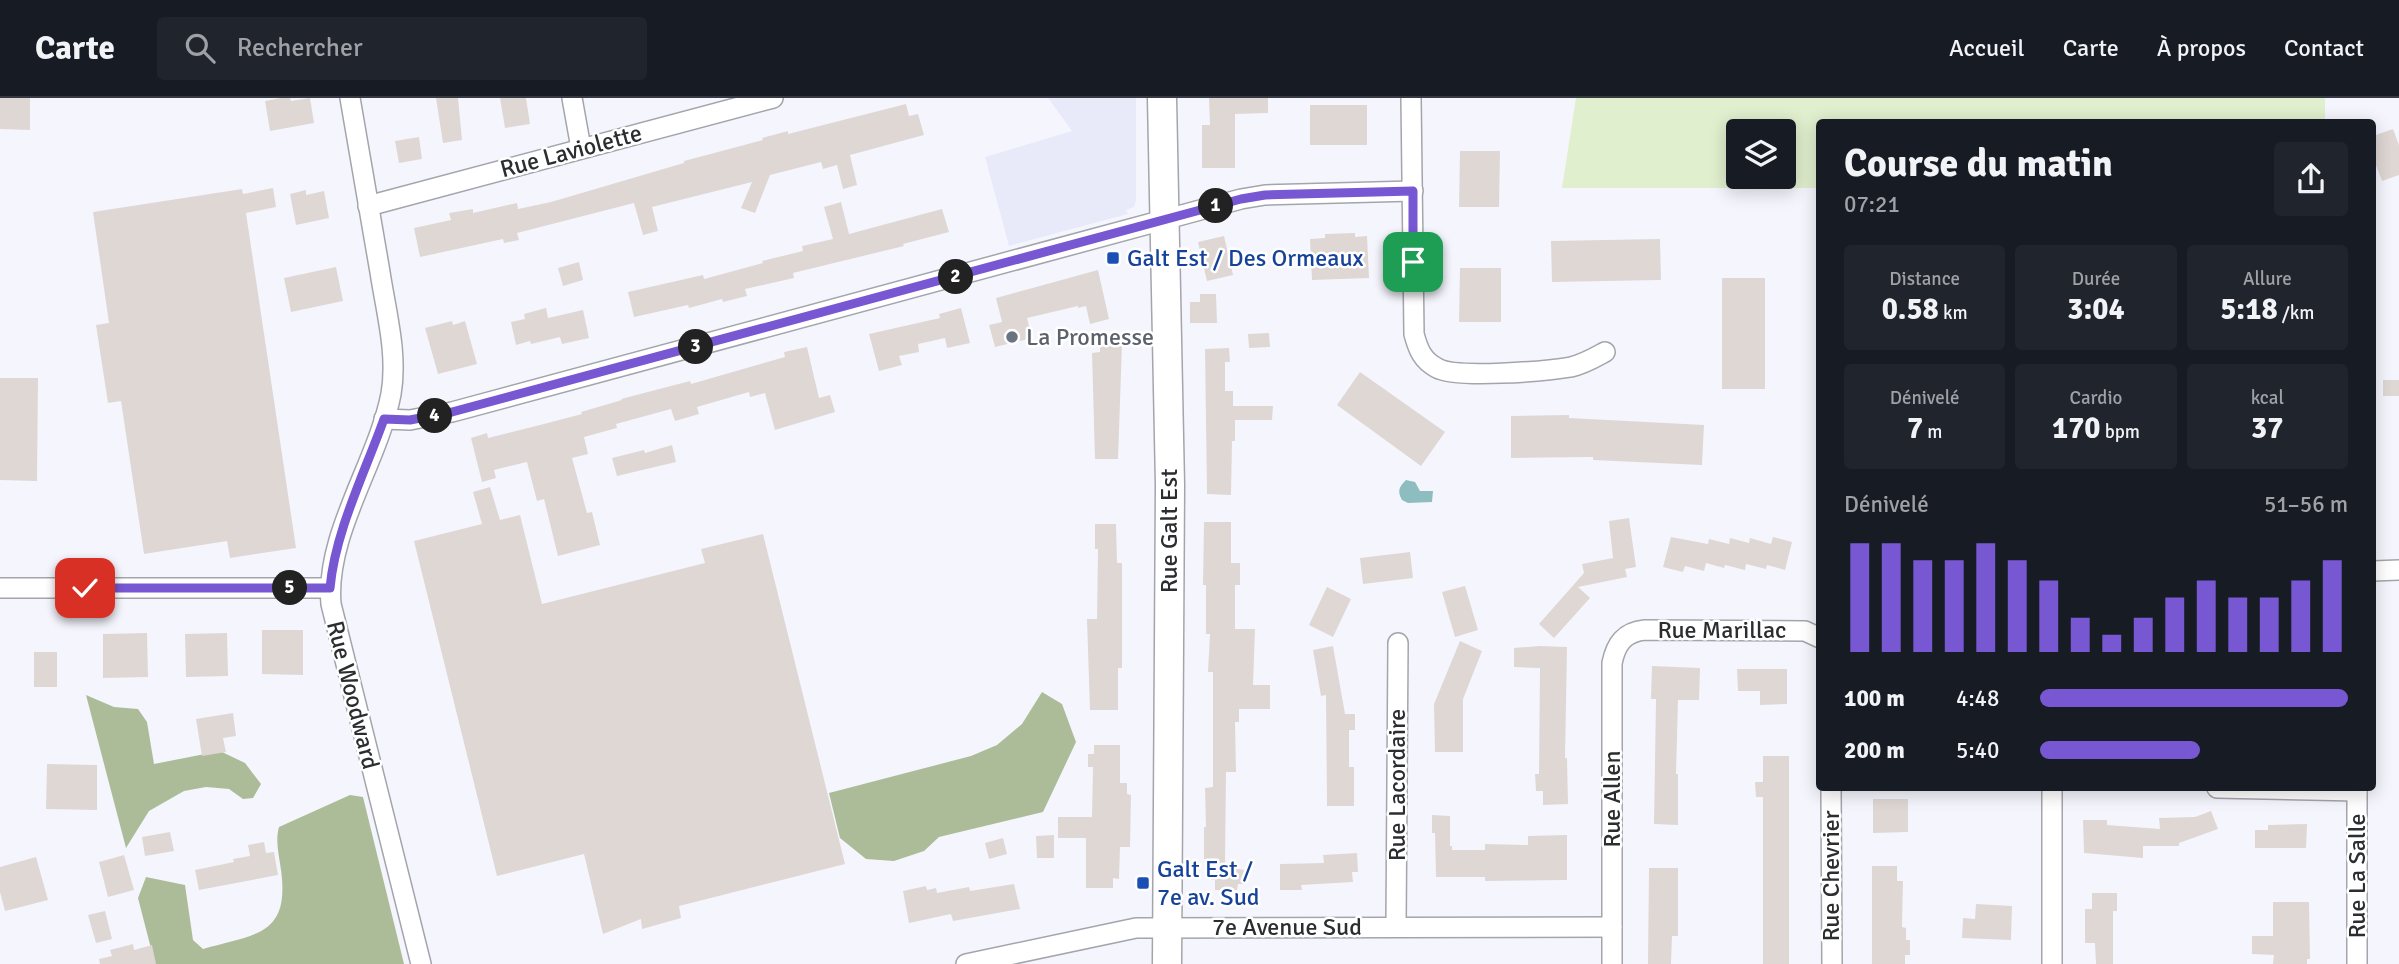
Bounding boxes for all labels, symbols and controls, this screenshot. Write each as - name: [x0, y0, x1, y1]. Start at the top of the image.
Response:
- search box: [157, 17, 647, 80]
- text: Carte: [35, 28, 115, 69]
- icon: search: [181, 29, 219, 67]
- text: Rechercher: [237, 32, 363, 64]
- text: Accueil: [1949, 33, 2025, 63]
- text: Carte: [2063, 33, 2119, 63]
- text: À propos: [2157, 33, 2246, 63]
- text: Contact: [2284, 33, 2364, 63]
- street label: Rue Laviolette: [497, 118, 645, 184]
- map controls: [1726, 119, 1796, 189]
- button: layers: [1726, 119, 1796, 189]
- text: Course du matin: [1844, 140, 2113, 187]
- button: share: [2274, 142, 2348, 216]
- pin: 1: [1198, 188, 1234, 224]
- text: 07:21: [1844, 190, 1900, 219]
- text: 1: [1210, 193, 1221, 217]
- pin: [1383, 232, 1443, 292]
- place label: Galt Est / Des Ormeaux: [1127, 243, 1364, 273]
- icon: arrive: [1394, 243, 1432, 281]
- marker: Galt Est / Des Ormeaux: [1105, 250, 1121, 266]
- pin: 2: [939, 260, 974, 294]
- text: 2: [950, 264, 961, 288]
- text: Distance: [1889, 267, 1960, 291]
- text: Durée: [2072, 267, 2120, 291]
- text: Allure: [2243, 267, 2292, 291]
- text: 0.58: [1882, 291, 1939, 328]
- text: 3:04: [2067, 291, 2125, 328]
- text: 5:18: [2220, 291, 2278, 328]
- text: km: [1939, 301, 1968, 325]
- text: /km: [2278, 301, 2314, 325]
- place label: La Promesse: [1026, 322, 1154, 352]
- marker: La Promesse: [1004, 329, 1020, 345]
- pin: 3: [678, 330, 714, 364]
- text: 3: [690, 334, 701, 358]
- text: Dénivelé: [1890, 386, 1960, 410]
- text: Cardio: [2070, 386, 2122, 410]
- text: kcal: [2251, 386, 2284, 410]
- pin: 4: [418, 398, 452, 434]
- text: 4: [429, 403, 440, 427]
- text: 7: [1907, 410, 1923, 447]
- text: 170: [2052, 410, 2101, 447]
- text: 37: [2251, 410, 2284, 447]
- text: m: [1923, 420, 1942, 444]
- text: bpm: [2101, 420, 2140, 444]
- street label: Rue Galt Est: [1154, 469, 1184, 593]
- text: Dénivelé: [1844, 490, 1929, 519]
- text: 51–56 m: [2264, 490, 2348, 519]
- pin: [55, 558, 115, 618]
- icon: check: [66, 569, 104, 607]
- pin: 5: [272, 570, 308, 606]
- text: 5: [284, 575, 295, 599]
- street label: Rue Marillac: [1658, 615, 1786, 645]
- street label: Rue Woodward: [320, 618, 386, 772]
- text: 100 m: [1844, 684, 1905, 713]
- text: 4:48: [1956, 684, 1999, 713]
- street label: Rue Lacordaire: [1382, 709, 1412, 861]
- text: 200 m: [1844, 736, 1905, 765]
- text: 5:40: [1956, 736, 1999, 765]
- street label: Rue Allen: [1597, 750, 1627, 848]
- street label: Rue Chevrier: [1816, 810, 1846, 942]
- street label: Rue La Salle: [2342, 813, 2372, 939]
- place label: Galt Est / 7e av. Sud: [1157, 854, 1259, 912]
- marker: Galt Est / 7e av. Sud: [1135, 875, 1151, 891]
- street label: 7e Avenue Sud: [1212, 912, 1362, 942]

